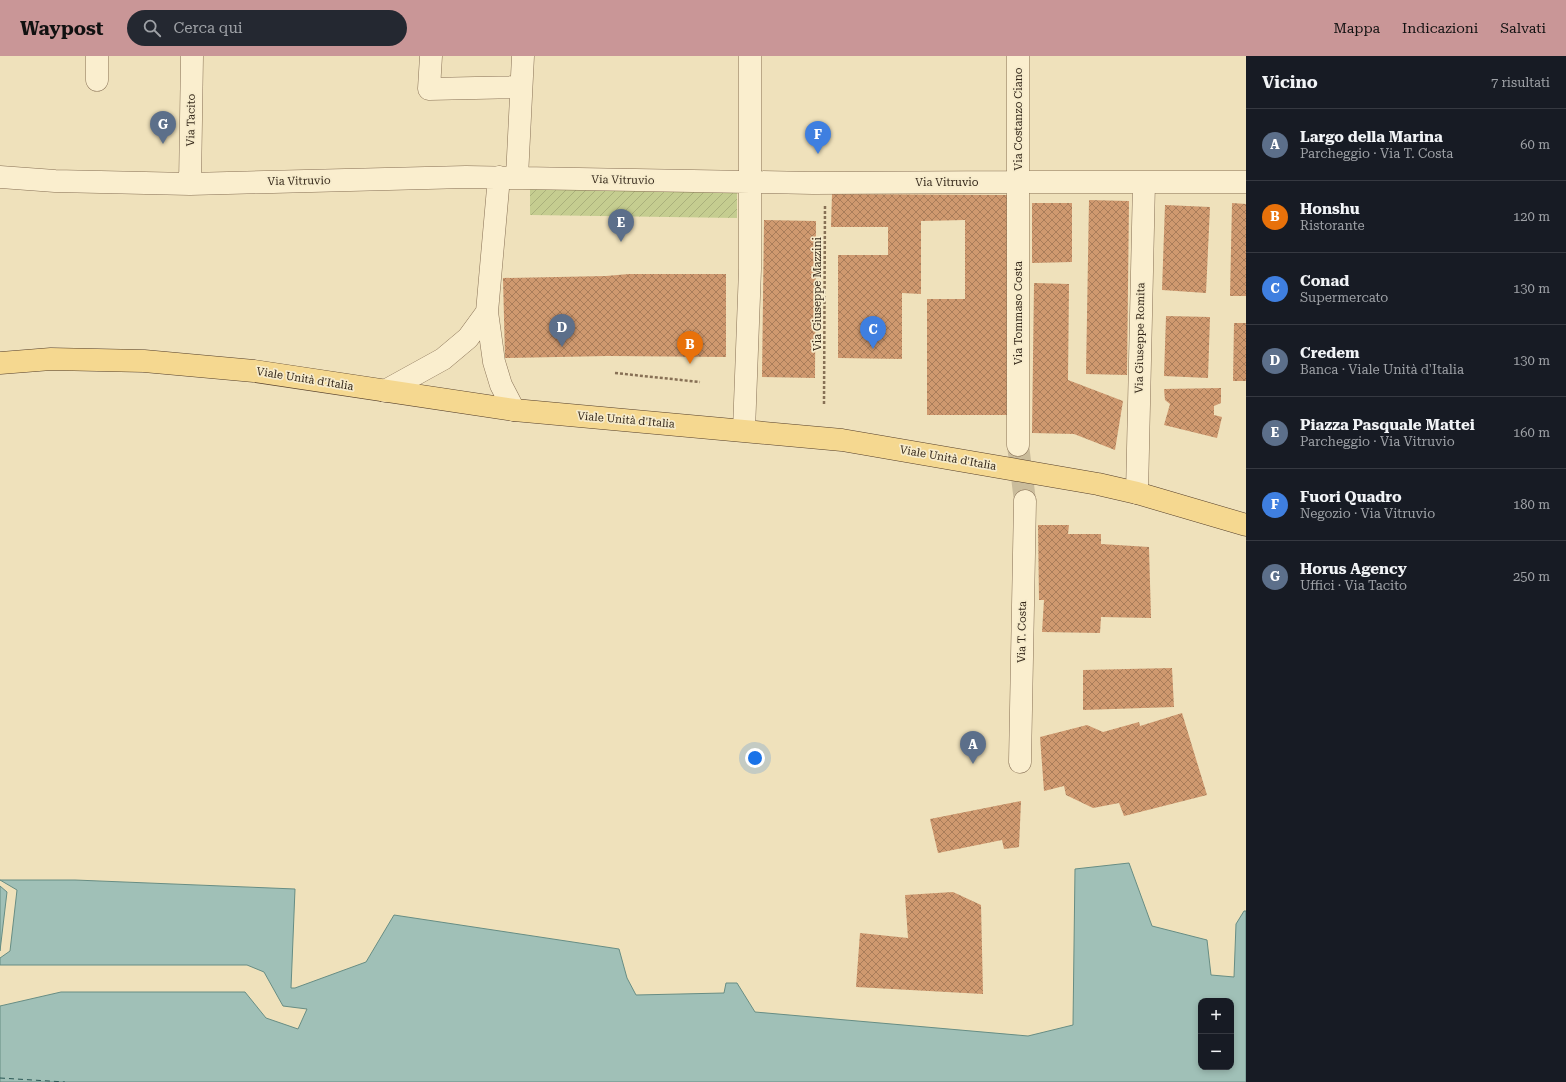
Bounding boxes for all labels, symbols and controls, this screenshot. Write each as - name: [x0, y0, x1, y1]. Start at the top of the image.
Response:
- search box: [127, 10, 407, 46]
- text: Waypost: [20, 17, 103, 40]
- icon: search: [141, 17, 163, 39]
- text: Cerca qui: [173, 19, 243, 37]
- text: Mappa: [1333, 20, 1380, 36]
- text: Indicazioni: [1402, 20, 1478, 36]
- text: Salvati: [1500, 20, 1546, 36]
- street label: Via Costanzo Ciano: [1012, 67, 1025, 171]
- text: Vicino: [1262, 72, 1318, 92]
- text: 7 risultati: [1491, 75, 1550, 90]
- street label: Via Tacito: [184, 93, 198, 147]
- pin: G: [150, 111, 176, 144]
- pin: F: [805, 121, 831, 154]
- text: Largo della Marina: [1300, 128, 1443, 146]
- text: A: [1270, 137, 1280, 152]
- text: 60 m: [1520, 137, 1550, 152]
- text: Parcheggio · Via T. Costa: [1300, 146, 1453, 161]
- street label: Via Vitruvio: [591, 173, 655, 187]
- street label: Via Vitruvio: [267, 174, 331, 188]
- street label: Via Vitruvio: [915, 176, 979, 189]
- text: Honshu: [1300, 200, 1360, 218]
- pin: E: [608, 209, 634, 242]
- text: B: [1270, 209, 1280, 224]
- text: 120 m: [1513, 209, 1550, 224]
- text: Ristorante: [1300, 218, 1365, 233]
- street label: Via Giuseppe Mazzini: [811, 236, 824, 351]
- street label: Via Tommaso Costa: [1012, 261, 1025, 365]
- text: Conad: [1300, 272, 1349, 290]
- text: C: [1270, 281, 1280, 296]
- text: 130 m: [1513, 281, 1550, 296]
- street label: Via Giuseppe Romita: [1133, 282, 1147, 394]
- text: Supermercato: [1300, 290, 1388, 305]
- pin: D: [549, 314, 575, 347]
- pin: C: [860, 316, 886, 349]
- pin: B: [677, 331, 703, 364]
- text: Credem: [1300, 344, 1360, 362]
- text: D: [1270, 353, 1280, 368]
- text: 130 m: [1513, 353, 1550, 368]
- text: Banca · Viale Unità d'Italia: [1300, 362, 1464, 377]
- street label: Viale Unità d'Italia: [256, 365, 354, 393]
- street label: Viale Unità d'Italia: [577, 409, 675, 431]
- text: Piazza Pasquale Mattei: [1300, 416, 1475, 434]
- text: E: [1271, 425, 1279, 440]
- text: 160 m: [1513, 425, 1550, 440]
- text: Parcheggio · Via Vitruvio: [1300, 434, 1455, 449]
- street label: Viale Unità d'Italia: [899, 443, 997, 473]
- text: Fuori Quadro: [1300, 488, 1402, 506]
- text: F: [1271, 497, 1279, 512]
- text: 180 m: [1513, 497, 1550, 512]
- text: Negozio · Via Vitruvio: [1300, 506, 1435, 521]
- text: Horus Agency: [1300, 560, 1407, 578]
- text: G: [1270, 569, 1280, 584]
- text: 250 m: [1513, 569, 1550, 584]
- text: Uffici · Via Tacito: [1300, 578, 1407, 593]
- street label: Via T. Costa: [1015, 601, 1029, 663]
- pin: A: [960, 731, 986, 764]
- your location: [745, 748, 765, 768]
- map controls: [1198, 998, 1234, 1070]
- button: +: [1198, 998, 1234, 1034]
- button: −: [1198, 1034, 1234, 1070]

